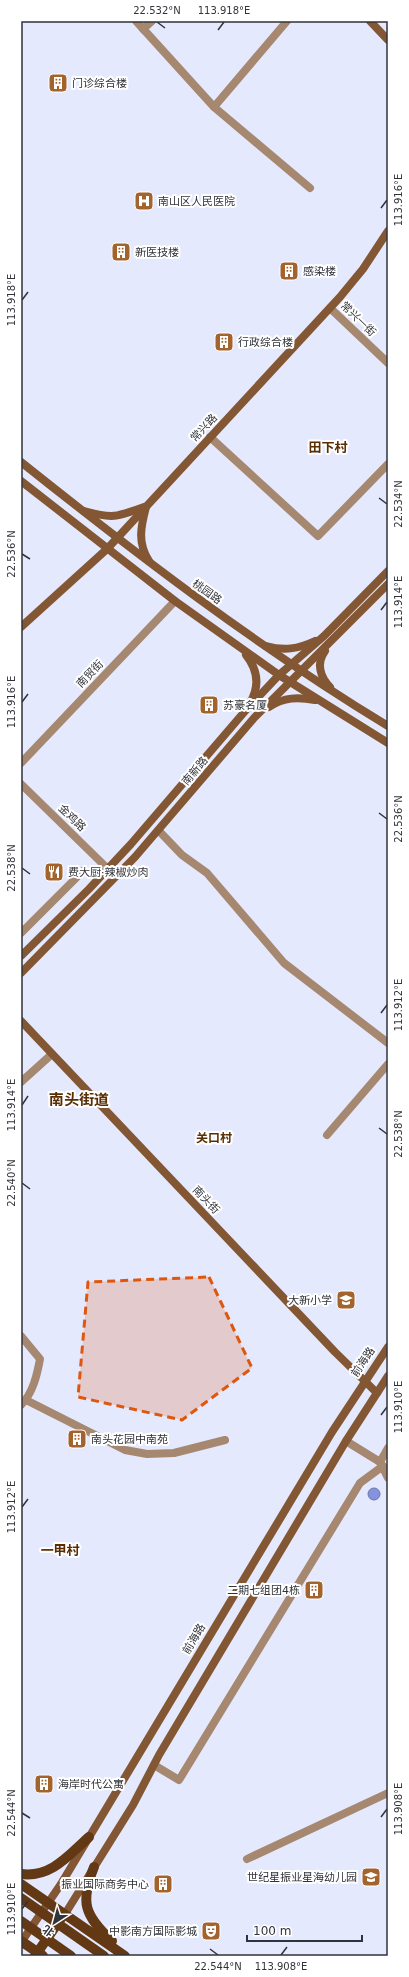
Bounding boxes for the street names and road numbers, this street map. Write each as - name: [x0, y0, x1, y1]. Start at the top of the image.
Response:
- street label: 常兴一街: [338, 299, 378, 339]
- street label: 常兴路: [188, 411, 220, 445]
- street label: 桃园路: [190, 577, 224, 607]
- street label: 南贸街: [74, 658, 106, 690]
- street label: 南新路: [179, 754, 211, 788]
- street label: 金鸡路: [56, 802, 88, 834]
- street label: 南头街: [190, 1184, 222, 1216]
- street label: 前海路: [348, 1345, 378, 1379]
- street label: 前海路: [180, 1622, 208, 1656]

